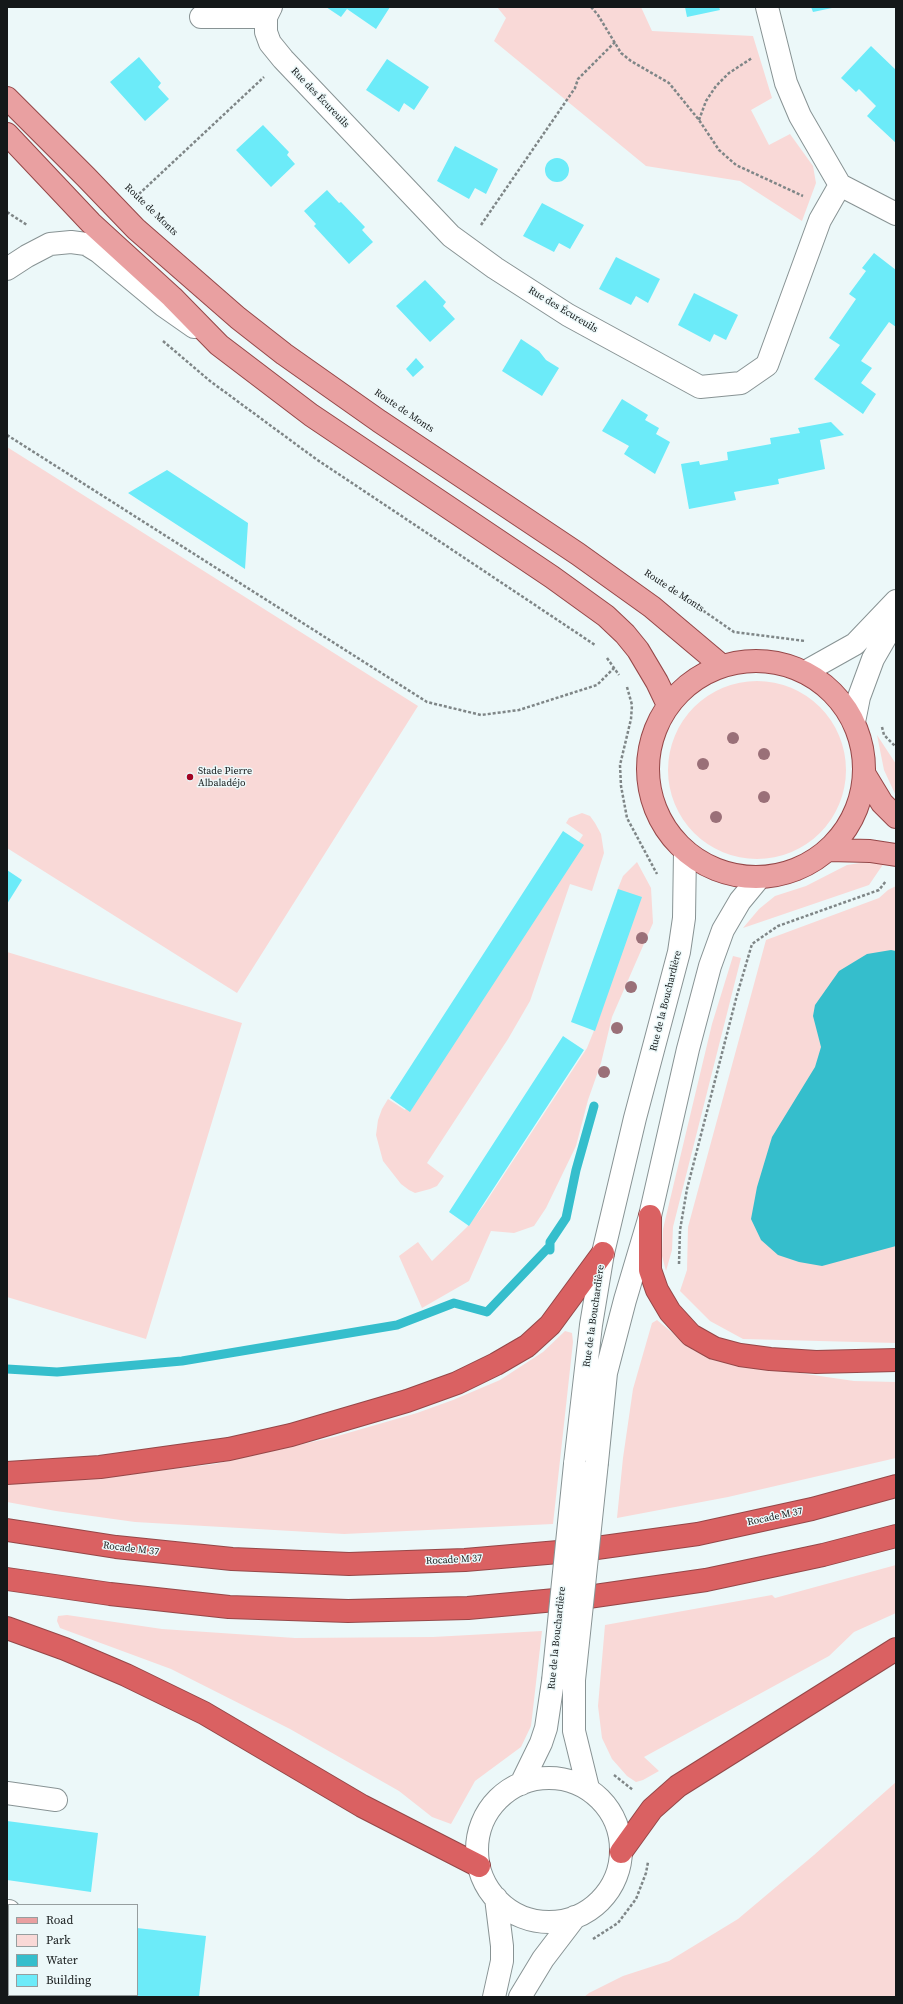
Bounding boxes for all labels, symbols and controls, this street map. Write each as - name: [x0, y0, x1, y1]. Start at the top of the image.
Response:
- street label: Rue des Écureuils: [288, 65, 352, 131]
- street label: Route de Monts: [122, 182, 180, 238]
- street label: Rue des Écureuils: [526, 284, 600, 336]
- street label: Route de Monts: [372, 387, 436, 435]
- street label: Route de Monts: [642, 567, 706, 615]
- place label: Stade Pierre Albaladéjo: [198, 765, 252, 788]
- marker: Stade Pierre Albaladéjo: [185, 772, 195, 782]
- street label: Rue de la Bouchardière: [648, 949, 684, 1053]
- street label: Rue de la Bouchardière: [581, 1264, 607, 1368]
- street label: Rocade M 37: [746, 1505, 804, 1529]
- street label: Rocade M 37: [102, 1540, 160, 1558]
- street label: Rocade M 37: [426, 1553, 482, 1567]
- street label: Rue de la Bouchardière: [546, 1586, 568, 1690]
- legend: [8, 1904, 138, 1996]
- text: Road: [46, 1912, 73, 1928]
- text: Park: [46, 1932, 71, 1948]
- text: Water: [46, 1952, 78, 1968]
- text: Building: [46, 1972, 91, 1988]

